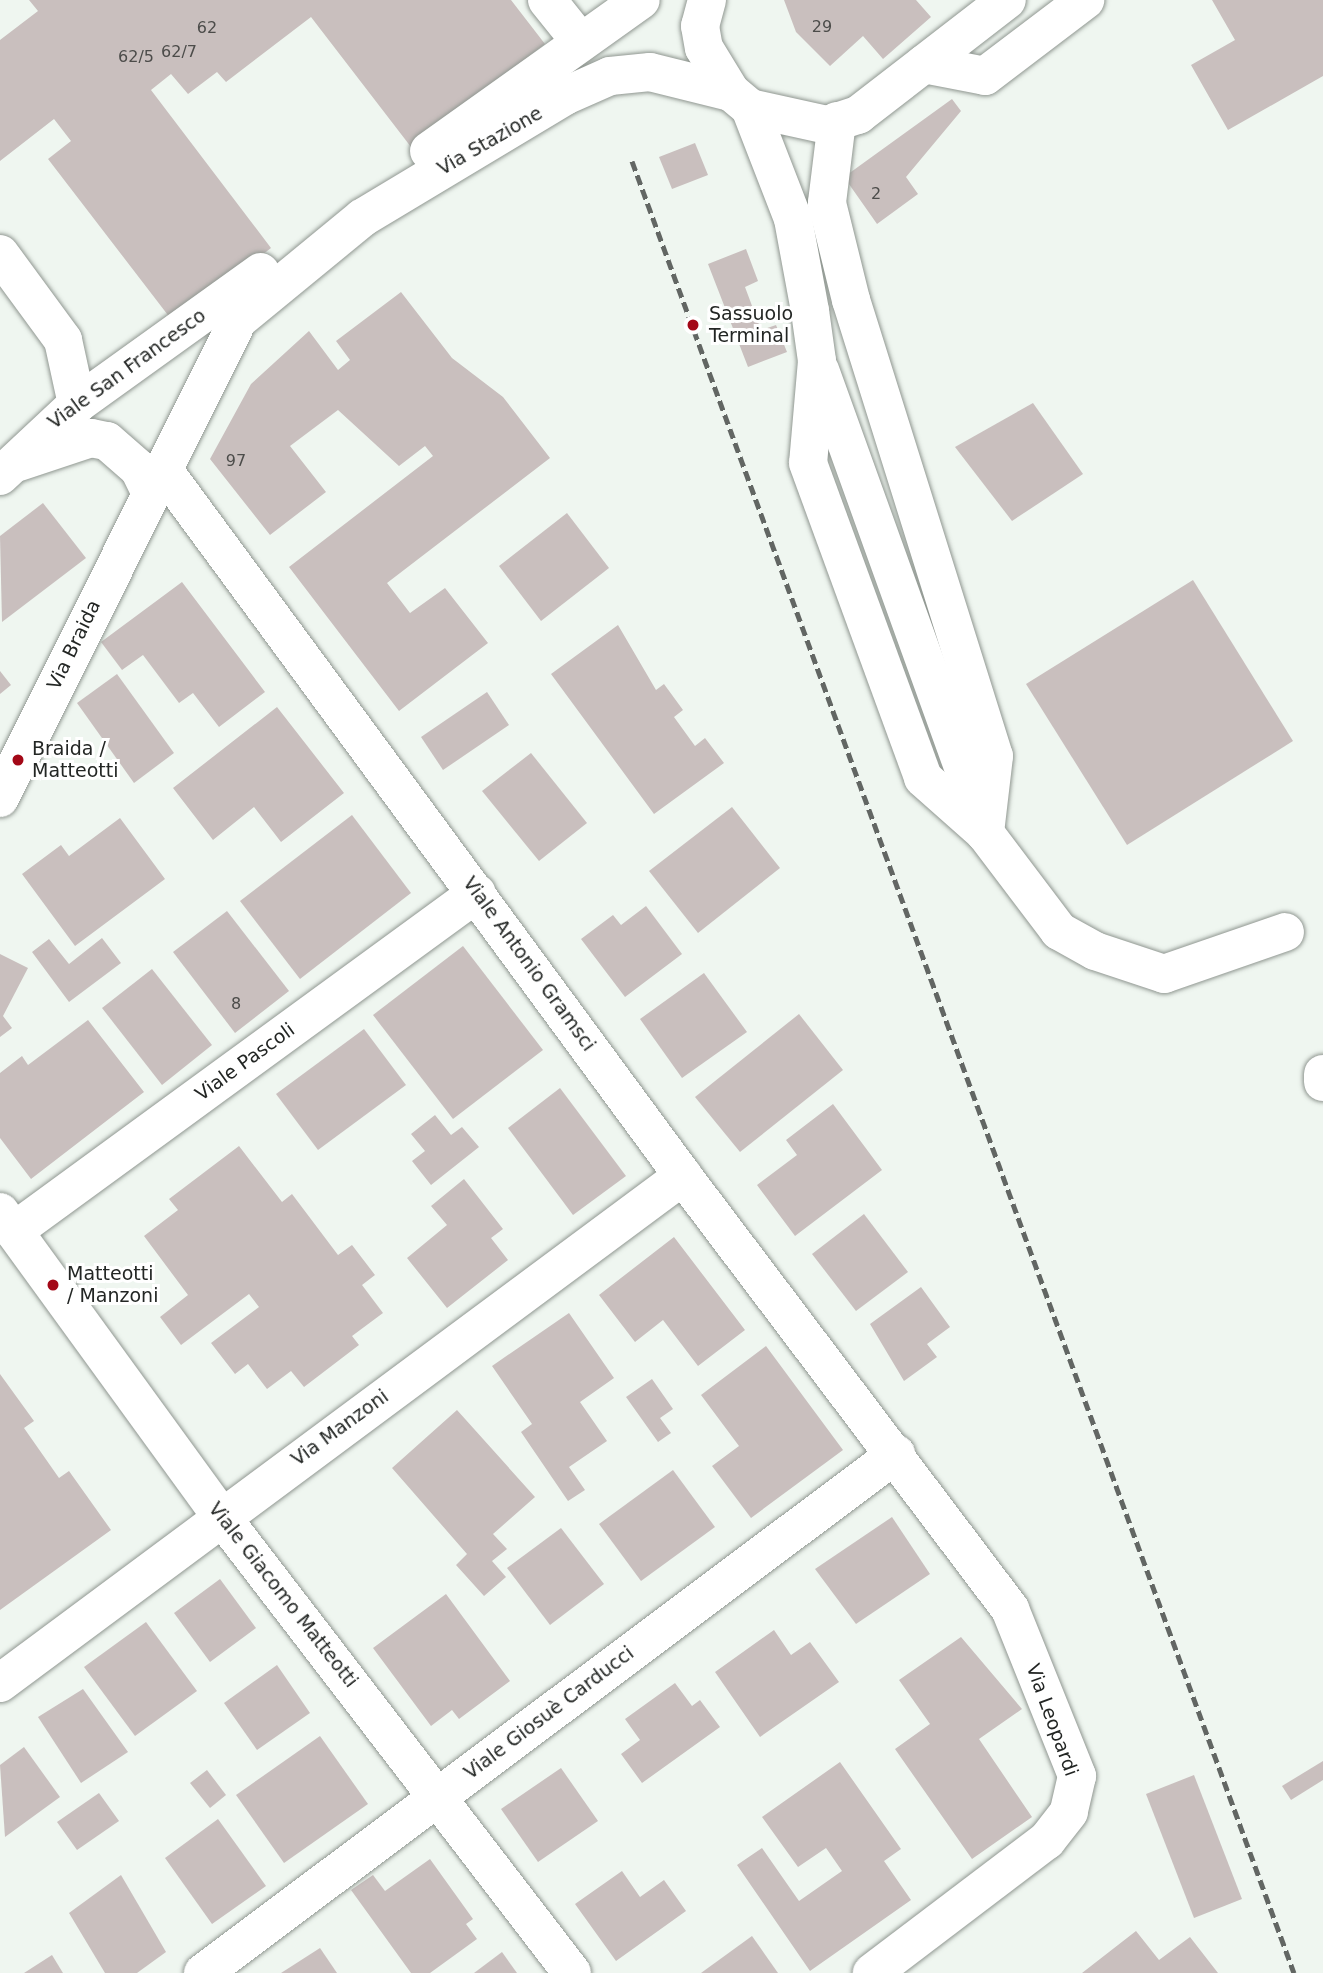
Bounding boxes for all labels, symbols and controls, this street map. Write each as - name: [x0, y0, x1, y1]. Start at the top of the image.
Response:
- house number: 29: [812, 17, 832, 37]
- house number: 62: [197, 18, 217, 38]
- house number: 62/7: [161, 42, 197, 62]
- house number: 62/5: [118, 47, 154, 67]
- street label: Via Stazione: [434, 102, 546, 180]
- house number: 2: [871, 184, 881, 204]
- place label: Sassuolo Terminal: [709, 303, 793, 347]
- street label: Viale San Francesco: [44, 304, 210, 434]
- marker: Sassuolo Terminal: [683, 315, 703, 335]
- house number: 97: [226, 451, 246, 471]
- street label: Via Braida: [42, 596, 106, 694]
- place label: Braida / Matteotti: [32, 738, 118, 782]
- marker: Braida / Matteotti: [10, 752, 26, 768]
- street label: Viale Antonio Gramsci: [458, 872, 600, 1056]
- house number: 8: [231, 994, 241, 1014]
- street label: Viale Pascoli: [191, 1018, 299, 1106]
- place label: Matteotti / Manzoni: [67, 1263, 158, 1307]
- marker: Matteotti / Manzoni: [45, 1277, 61, 1293]
- street label: Via Manzoni: [287, 1385, 393, 1471]
- street label: Viale Giacomo Matteotti: [204, 1498, 362, 1692]
- street label: Viale Giosuè Carducci: [460, 1642, 638, 1784]
- street label: Via Leopardi: [1021, 1661, 1083, 1779]

